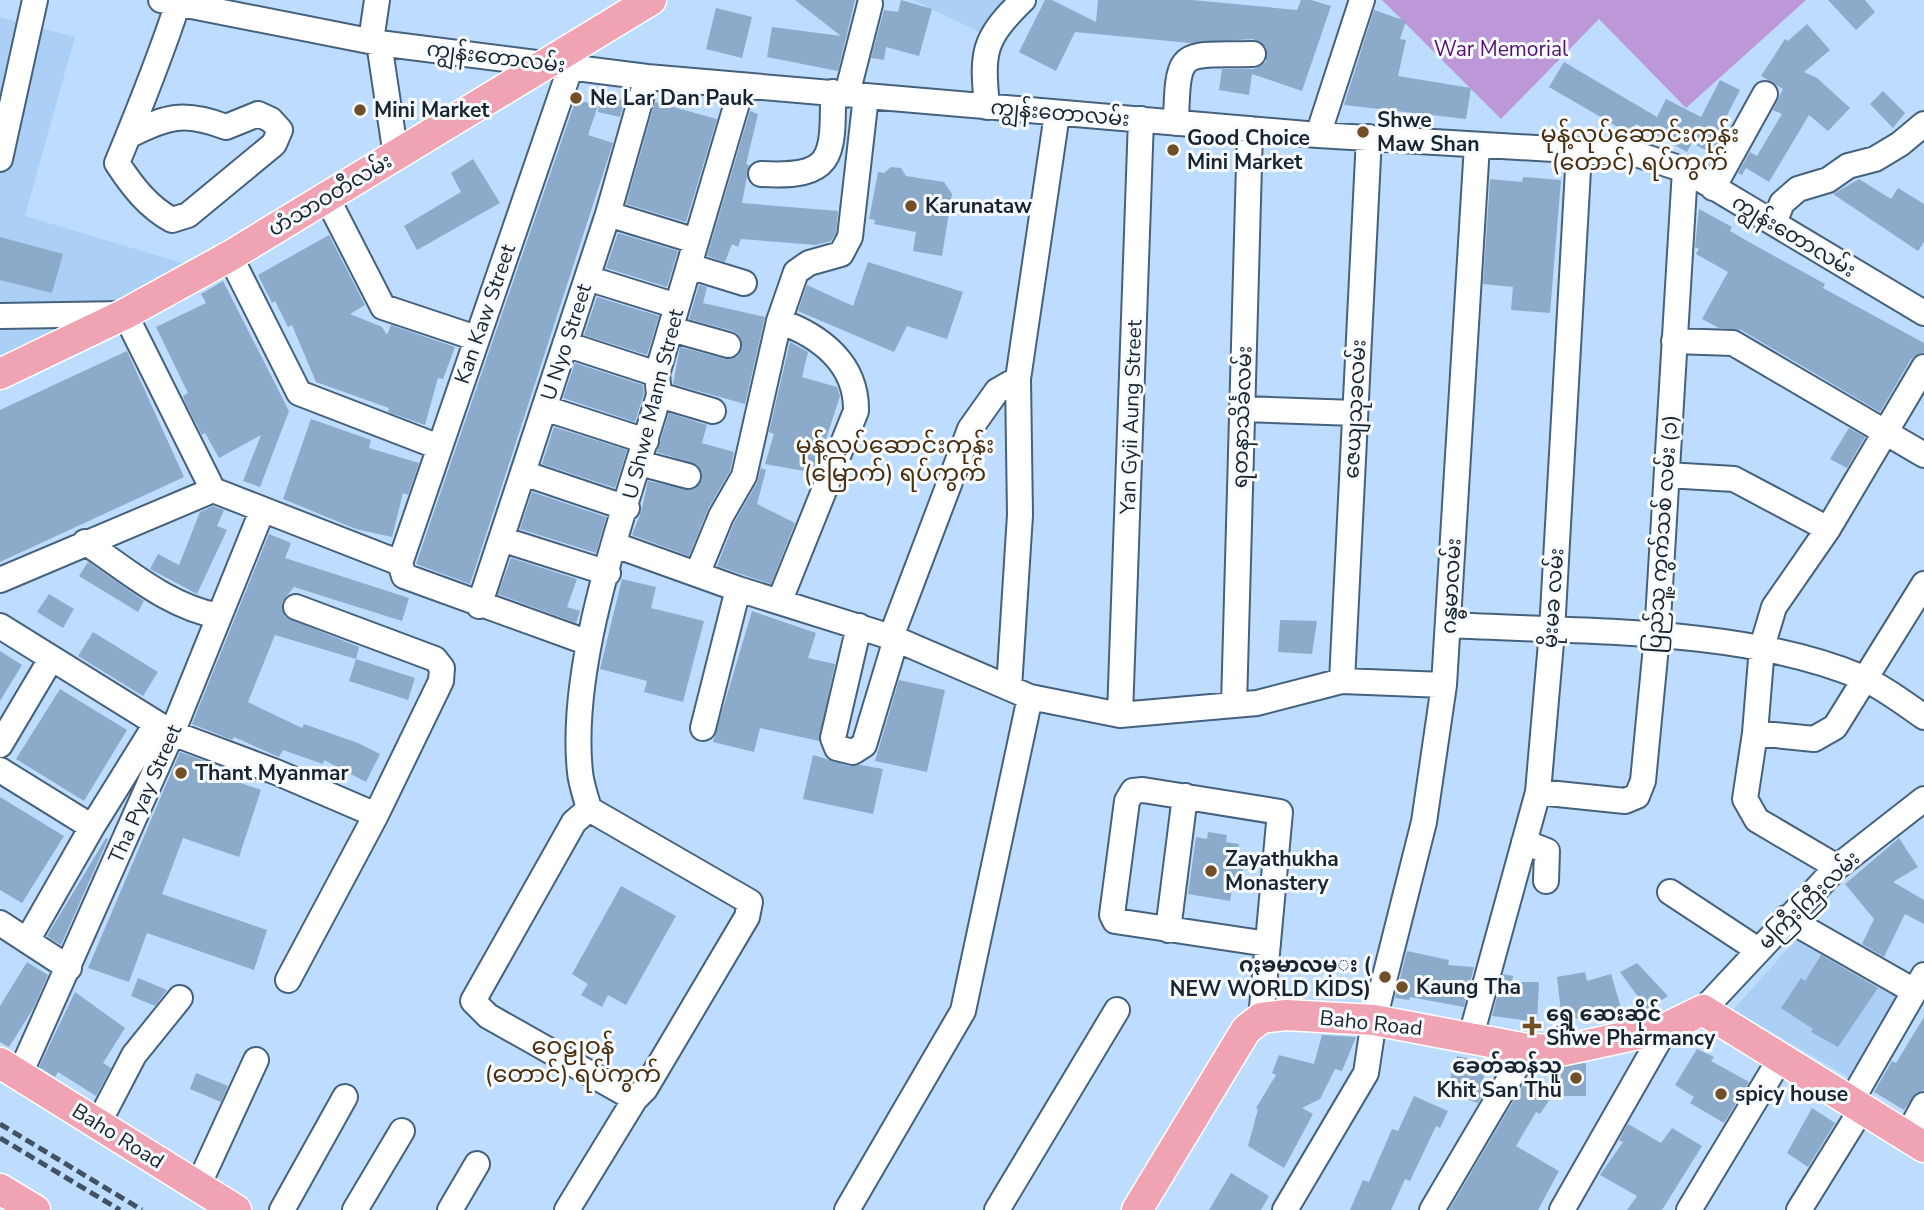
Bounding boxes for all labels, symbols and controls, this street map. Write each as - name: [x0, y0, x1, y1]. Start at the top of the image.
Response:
- street label: ကျွန်းတောလမ်း: [424, 33, 567, 84]
- park label: War Memorial: [1434, 35, 1569, 63]
- place label: Ne Lar Dan Pauk: [590, 84, 754, 112]
- marker: Ne Lar Dan Pauk: [568, 90, 584, 106]
- street label: ကျွန်းတောလမ်း: [989, 91, 1131, 138]
- place label: Mini Market: [374, 96, 490, 124]
- marker: Mini Market: [352, 102, 368, 118]
- place label: Shwe Maw Shan: [1377, 106, 1480, 158]
- district label: မုန့်လုပ်ဆောင်းကုန်း (တောင်) ရပ်ကွက်: [1541, 118, 1739, 181]
- place label: Good Choice Mini Market: [1187, 124, 1310, 176]
- marker: Shwe Maw Shan: [1355, 124, 1371, 140]
- marker: Good Choice Mini Market: [1165, 142, 1181, 158]
- street label: ဟံသာဝတီလမ်း: [262, 145, 397, 243]
- street label: ကျွန်းတောလမ်း: [1724, 186, 1862, 288]
- place label: Karunataw: [925, 192, 1032, 220]
- marker: Karunataw: [903, 198, 919, 214]
- street label: Kan Kaw Street: [448, 240, 522, 388]
- street label: U Nyo Street: [534, 279, 598, 404]
- street label: U Shwe Mann Street: [616, 305, 690, 502]
- street label: Yan Gyii Aung Street: [1114, 319, 1148, 516]
- street label: ဇေယျသုခလမ်း: [1335, 339, 1377, 480]
- street label: ရတနာသိင်္ခလမ်း: [1224, 345, 1261, 489]
- street label: ပြည်သူ့ ကွက်သစ် လမ်း (၁): [1638, 414, 1687, 654]
- district label: မုန့်လုပ်ဆောင်းကုန်း (မြောက်) ရပ်ကွက်: [796, 429, 994, 492]
- street label: ဂန္ဓမာလမ်း: [1433, 537, 1471, 635]
- street label: မိုးမခ လမ်း: [1534, 547, 1573, 649]
- street label: Tha Pyay Street: [102, 719, 188, 868]
- place label: Thant Myanmar: [195, 759, 350, 787]
- marker: Thant Myanmar: [173, 765, 189, 781]
- street label: မကြီးကြီးလမ်း: [1751, 843, 1868, 958]
- place label: Zayathukha Monastery: [1225, 845, 1339, 897]
- marker: Zayathukha Monastery: [1203, 863, 1219, 879]
- place label: ဂႏၶမာလမ္း ( NEW WORLD KIDS): [1170, 951, 1371, 1003]
- marker: ဂႏၶမာလမ္း ( NEW WORLD KIDS): [1377, 969, 1393, 985]
- place label: Kaung Tha: [1416, 973, 1521, 1001]
- marker: Kaung Tha: [1394, 979, 1410, 995]
- place label: ရွှေ ဆေးဆိုင် Shwe Pharmancy: [1546, 998, 1716, 1052]
- street label: Baho Road: [1318, 1004, 1424, 1042]
- marker: ရွှေ ဆေးဆိုင် Shwe Pharmancy: [1524, 1018, 1540, 1034]
- district label: ဝေဠုဝန် (တောင်) ရပ်ကွက်: [485, 1030, 661, 1093]
- place label: ခေတ်ဆန်သူ Khit San Thu: [1437, 1050, 1562, 1104]
- marker: ခေတ်ဆန်သူ Khit San Thu: [1568, 1070, 1584, 1086]
- place label: spicy house: [1735, 1080, 1848, 1108]
- marker: spicy house: [1713, 1086, 1729, 1102]
- street label: Baho Road: [67, 1097, 169, 1175]

